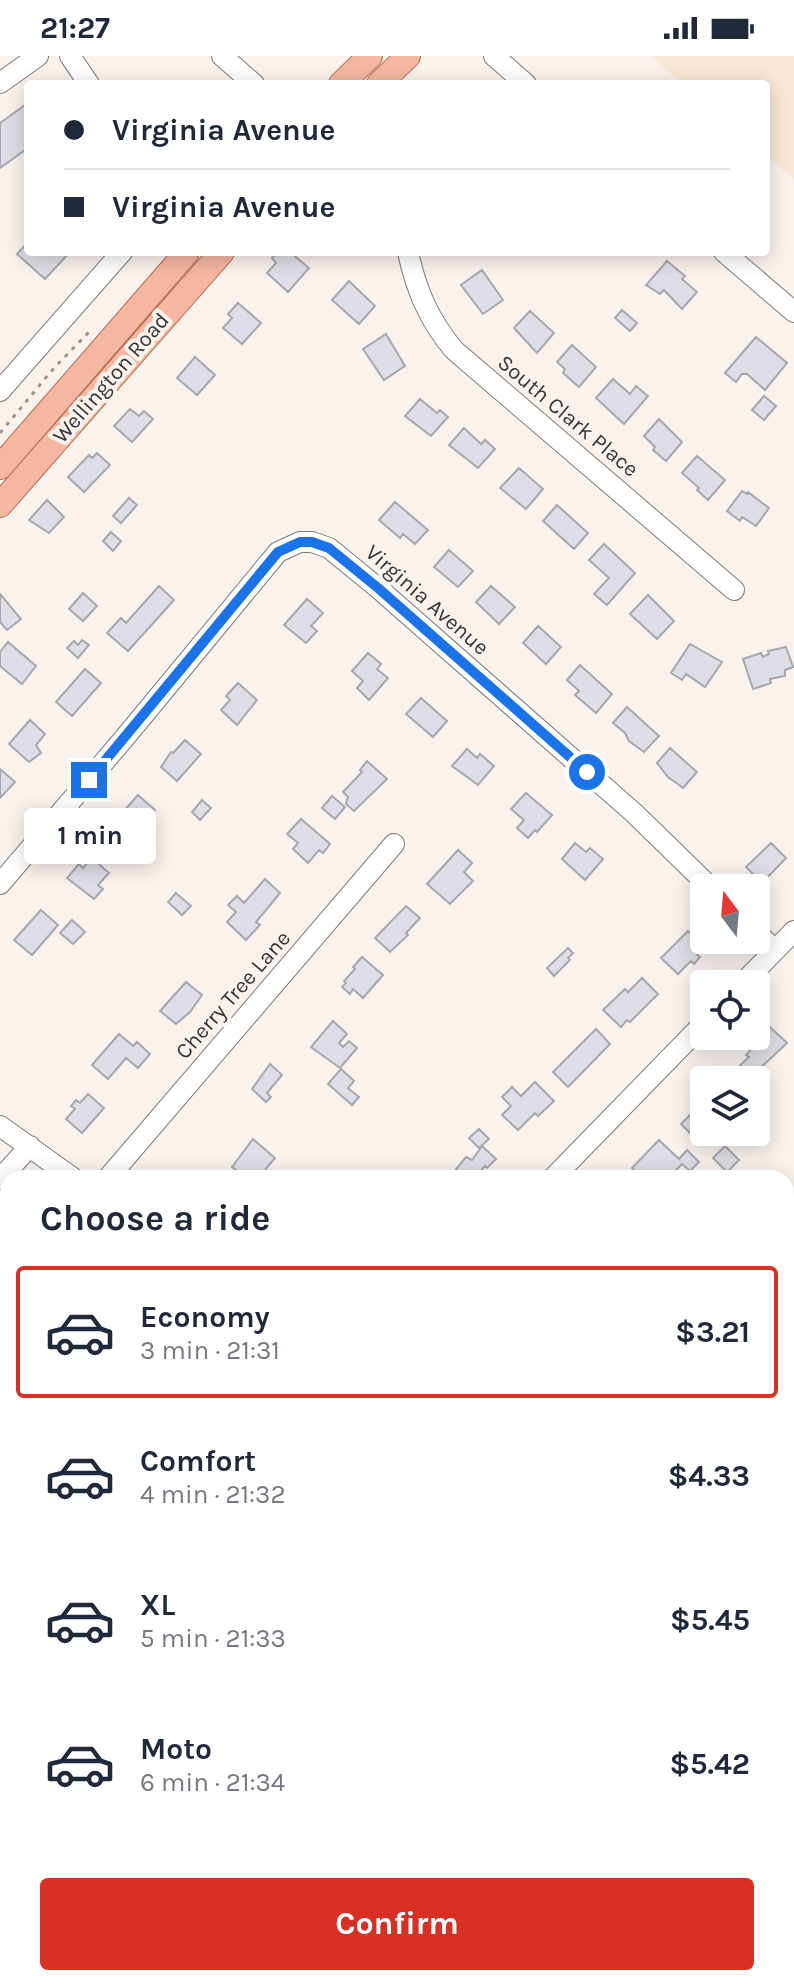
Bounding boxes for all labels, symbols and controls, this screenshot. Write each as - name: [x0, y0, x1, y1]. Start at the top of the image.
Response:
- text: 21:27: [40, 10, 110, 46]
- text: Virginia Avenue: [112, 112, 335, 148]
- text: Virginia Avenue: [112, 189, 335, 225]
- street label: Wellington Road: [47, 307, 175, 449]
- street label: South Clark Place: [492, 350, 644, 482]
- street label: Virginia Avenue: [360, 539, 494, 661]
- route start: [569, 754, 605, 790]
- route end: [71, 762, 107, 798]
- callout: 1 min: [23, 808, 155, 864]
- text: 1 min: [57, 820, 123, 851]
- north arrow: [690, 874, 770, 954]
- map controls: [690, 874, 770, 1146]
- street label: Cherry Tree Lane: [170, 925, 296, 1065]
- button: locate: [690, 970, 770, 1050]
- button: layers: [690, 1066, 770, 1146]
- text: Choose a ride: [40, 1197, 270, 1239]
- icon: car: [44, 1296, 116, 1368]
- text: Economy: [140, 1299, 270, 1335]
- text: $3.21: [675, 1314, 750, 1350]
- text: 3 min · 21:31: [140, 1335, 280, 1366]
- icon: car: [44, 1440, 116, 1512]
- text: Comfort: [140, 1443, 256, 1479]
- text: $4.33: [668, 1458, 750, 1494]
- text: 4 min · 21:32: [140, 1479, 286, 1510]
- icon: car: [44, 1584, 116, 1656]
- text: XL: [140, 1587, 175, 1623]
- text: $5.45: [670, 1602, 750, 1638]
- text: 5 min · 21:33: [140, 1623, 286, 1654]
- icon: car: [44, 1728, 116, 1800]
- text: Moto: [140, 1731, 212, 1767]
- text: $5.42: [669, 1746, 750, 1782]
- text: 6 min · 21:34: [140, 1767, 285, 1798]
- button: Confirm: [40, 1878, 754, 1970]

